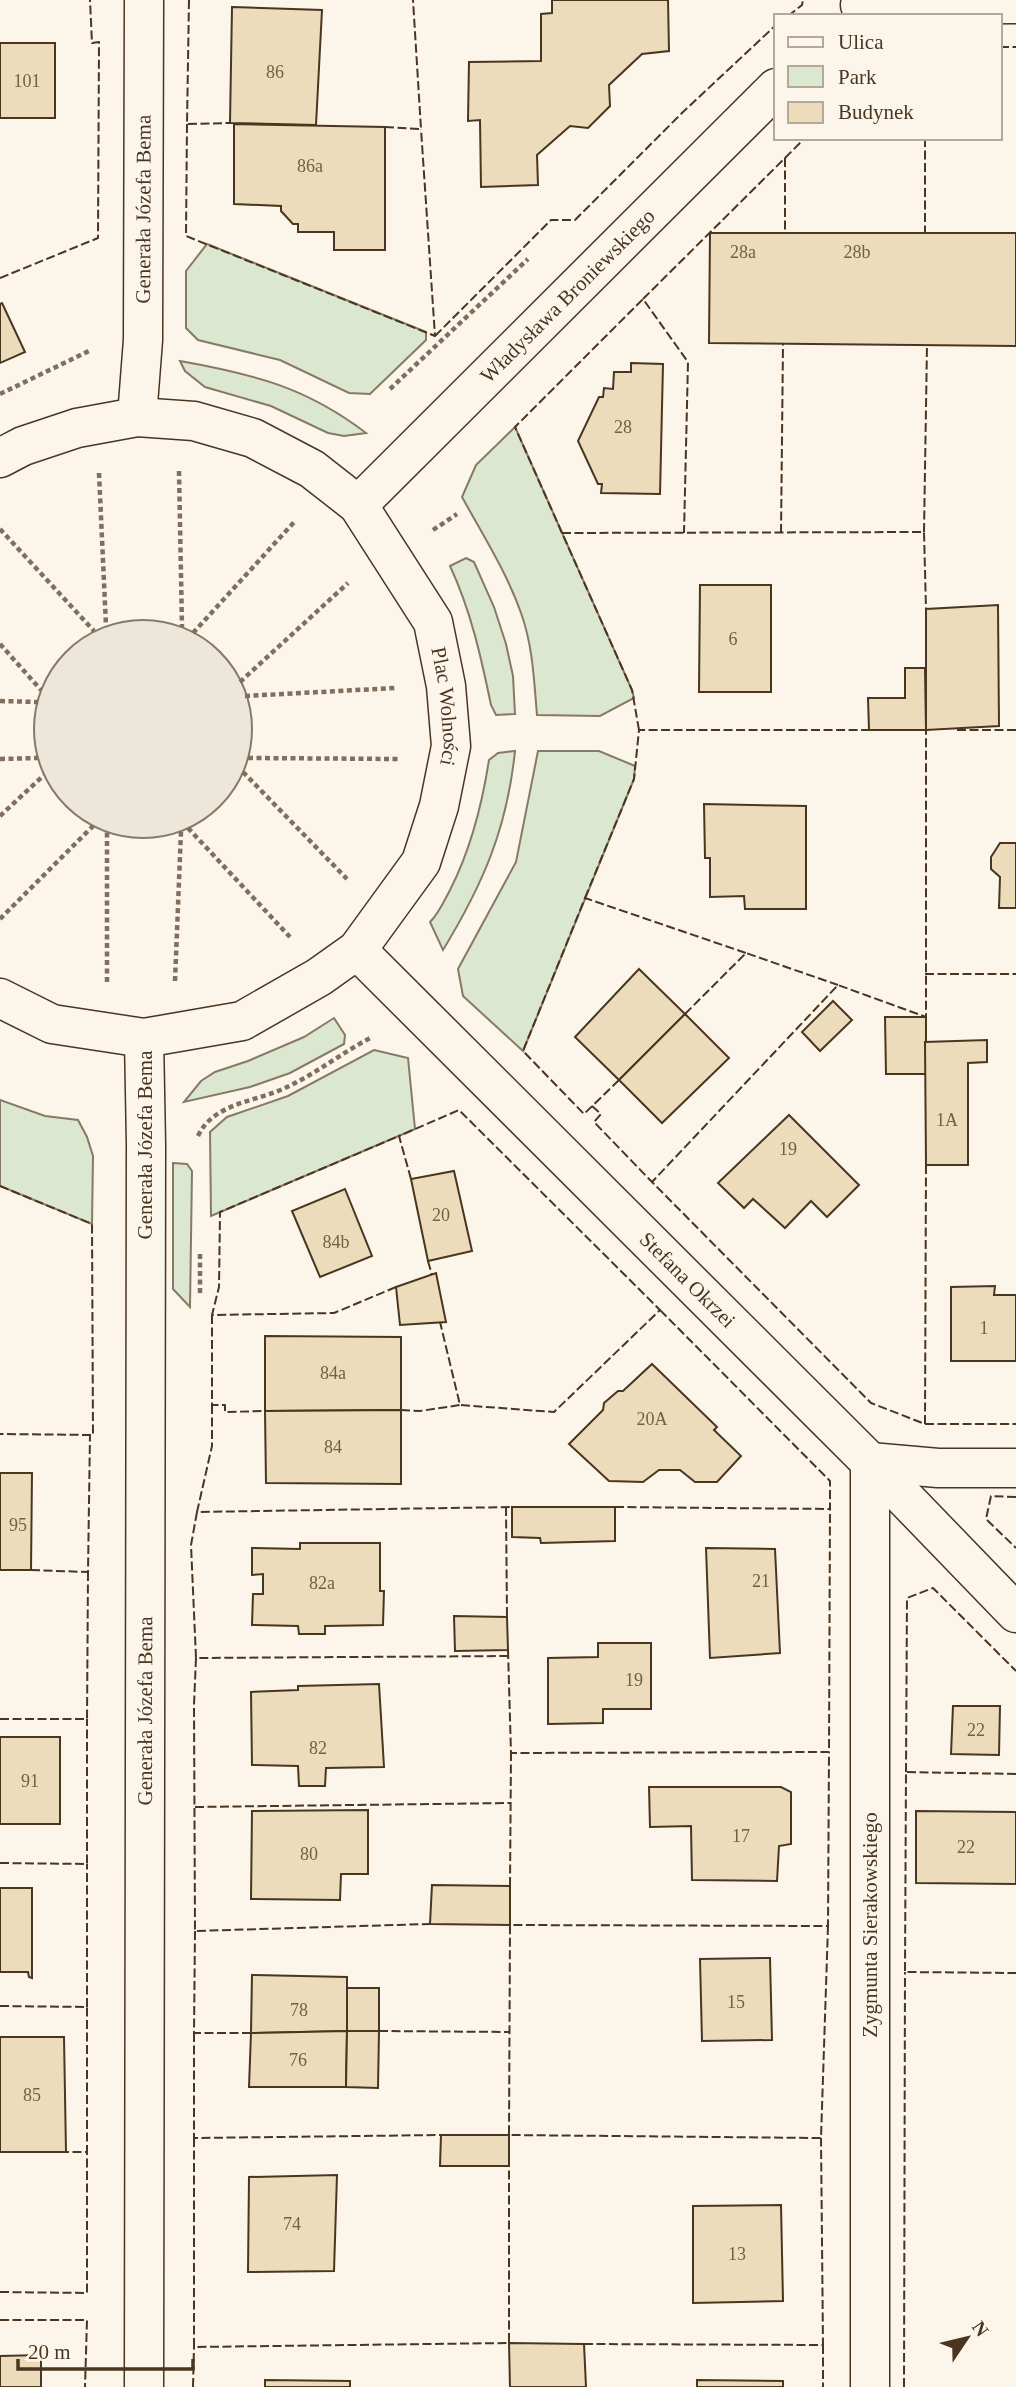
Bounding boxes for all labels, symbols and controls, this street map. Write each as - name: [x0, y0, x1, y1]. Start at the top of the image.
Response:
- legend: [774, 14, 1002, 140]
- text: Ulica: [838, 30, 884, 54]
- house number: 86: [266, 62, 284, 82]
- text: Park: [838, 65, 877, 89]
- house number: 101: [14, 71, 41, 91]
- text: Budynek: [838, 100, 914, 124]
- street label: Generała Józefa Bema: [131, 114, 156, 304]
- house number: 86a: [297, 156, 323, 176]
- street label: Władysława Broniewskiego: [475, 204, 660, 388]
- house number: 28a: [730, 242, 756, 262]
- house number: 28b: [844, 242, 871, 262]
- house number: 28: [614, 417, 632, 437]
- house number: 6: [729, 629, 738, 649]
- street label: Plac Wolności: [426, 645, 463, 768]
- street label: Generała Józefa Bema: [133, 1050, 157, 1239]
- house number: 1A: [936, 1110, 958, 1130]
- house number: 19: [779, 1139, 797, 1159]
- house number: 20: [432, 1205, 450, 1225]
- street label: Stefana Okrzei: [635, 1227, 741, 1333]
- house number: 84b: [323, 1232, 350, 1252]
- house number: 1: [980, 1318, 989, 1338]
- house number: 84a: [320, 1363, 346, 1383]
- house number: 20A: [637, 1409, 668, 1429]
- house number: 84: [324, 1437, 342, 1457]
- house number: 95: [9, 1515, 27, 1535]
- house number: 21: [752, 1571, 770, 1591]
- house number: 82a: [309, 1573, 335, 1593]
- street label: Generała Józefa Bema: [133, 1616, 157, 1806]
- house number: 19: [625, 1670, 643, 1690]
- house number: 22: [967, 1720, 985, 1740]
- house number: 82: [309, 1738, 327, 1758]
- house number: 91: [21, 1771, 39, 1791]
- street label: Zygmunta Sierakowskiego: [858, 1812, 882, 2038]
- house number: 17: [732, 1826, 750, 1846]
- house number: 22: [957, 1837, 975, 1857]
- house number: 80: [300, 1844, 318, 1864]
- house number: 15: [727, 1992, 745, 2012]
- house number: 78: [290, 2000, 308, 2020]
- house number: 76: [289, 2050, 307, 2070]
- house number: 85: [23, 2085, 41, 2105]
- house number: 74: [283, 2214, 301, 2234]
- house number: 13: [728, 2244, 746, 2264]
- north arrow: [932, 2303, 1002, 2373]
- text: N: [968, 2317, 993, 2340]
- scale bar: [18, 2328, 192, 2372]
- text: 20 m: [28, 2340, 71, 2364]

